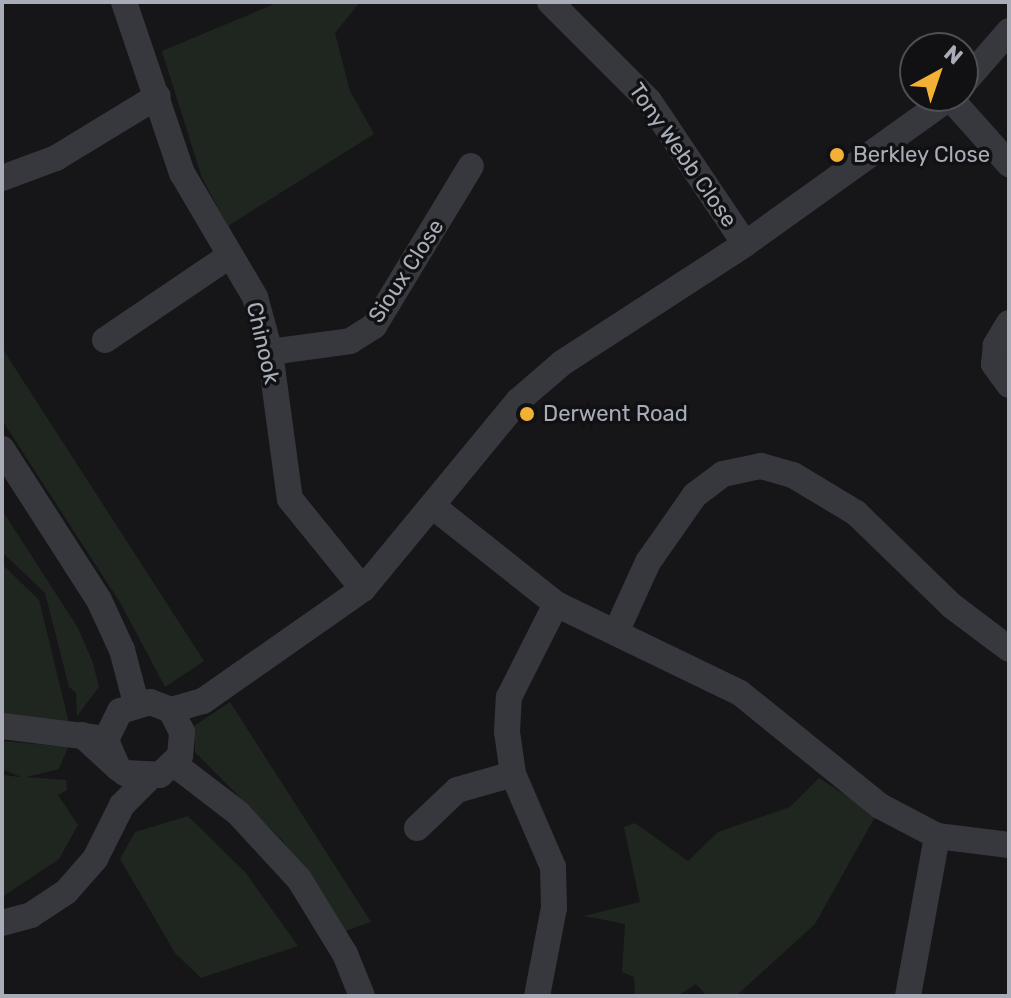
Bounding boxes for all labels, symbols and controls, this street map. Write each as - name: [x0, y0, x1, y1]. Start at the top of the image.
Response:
- north arrow: [899, 32, 979, 112]
- text: N: [939, 39, 968, 70]
- street label: Tony Webb Close: [623, 77, 743, 233]
- place label: Berkley Close: [853, 142, 991, 168]
- marker: Berkley Close: [828, 146, 846, 164]
- street label: Sioux Close: [363, 214, 449, 328]
- street label: Chinook: [241, 299, 285, 387]
- place label: Derwent Road: [543, 401, 688, 427]
- marker: Derwent Road: [518, 405, 536, 423]

